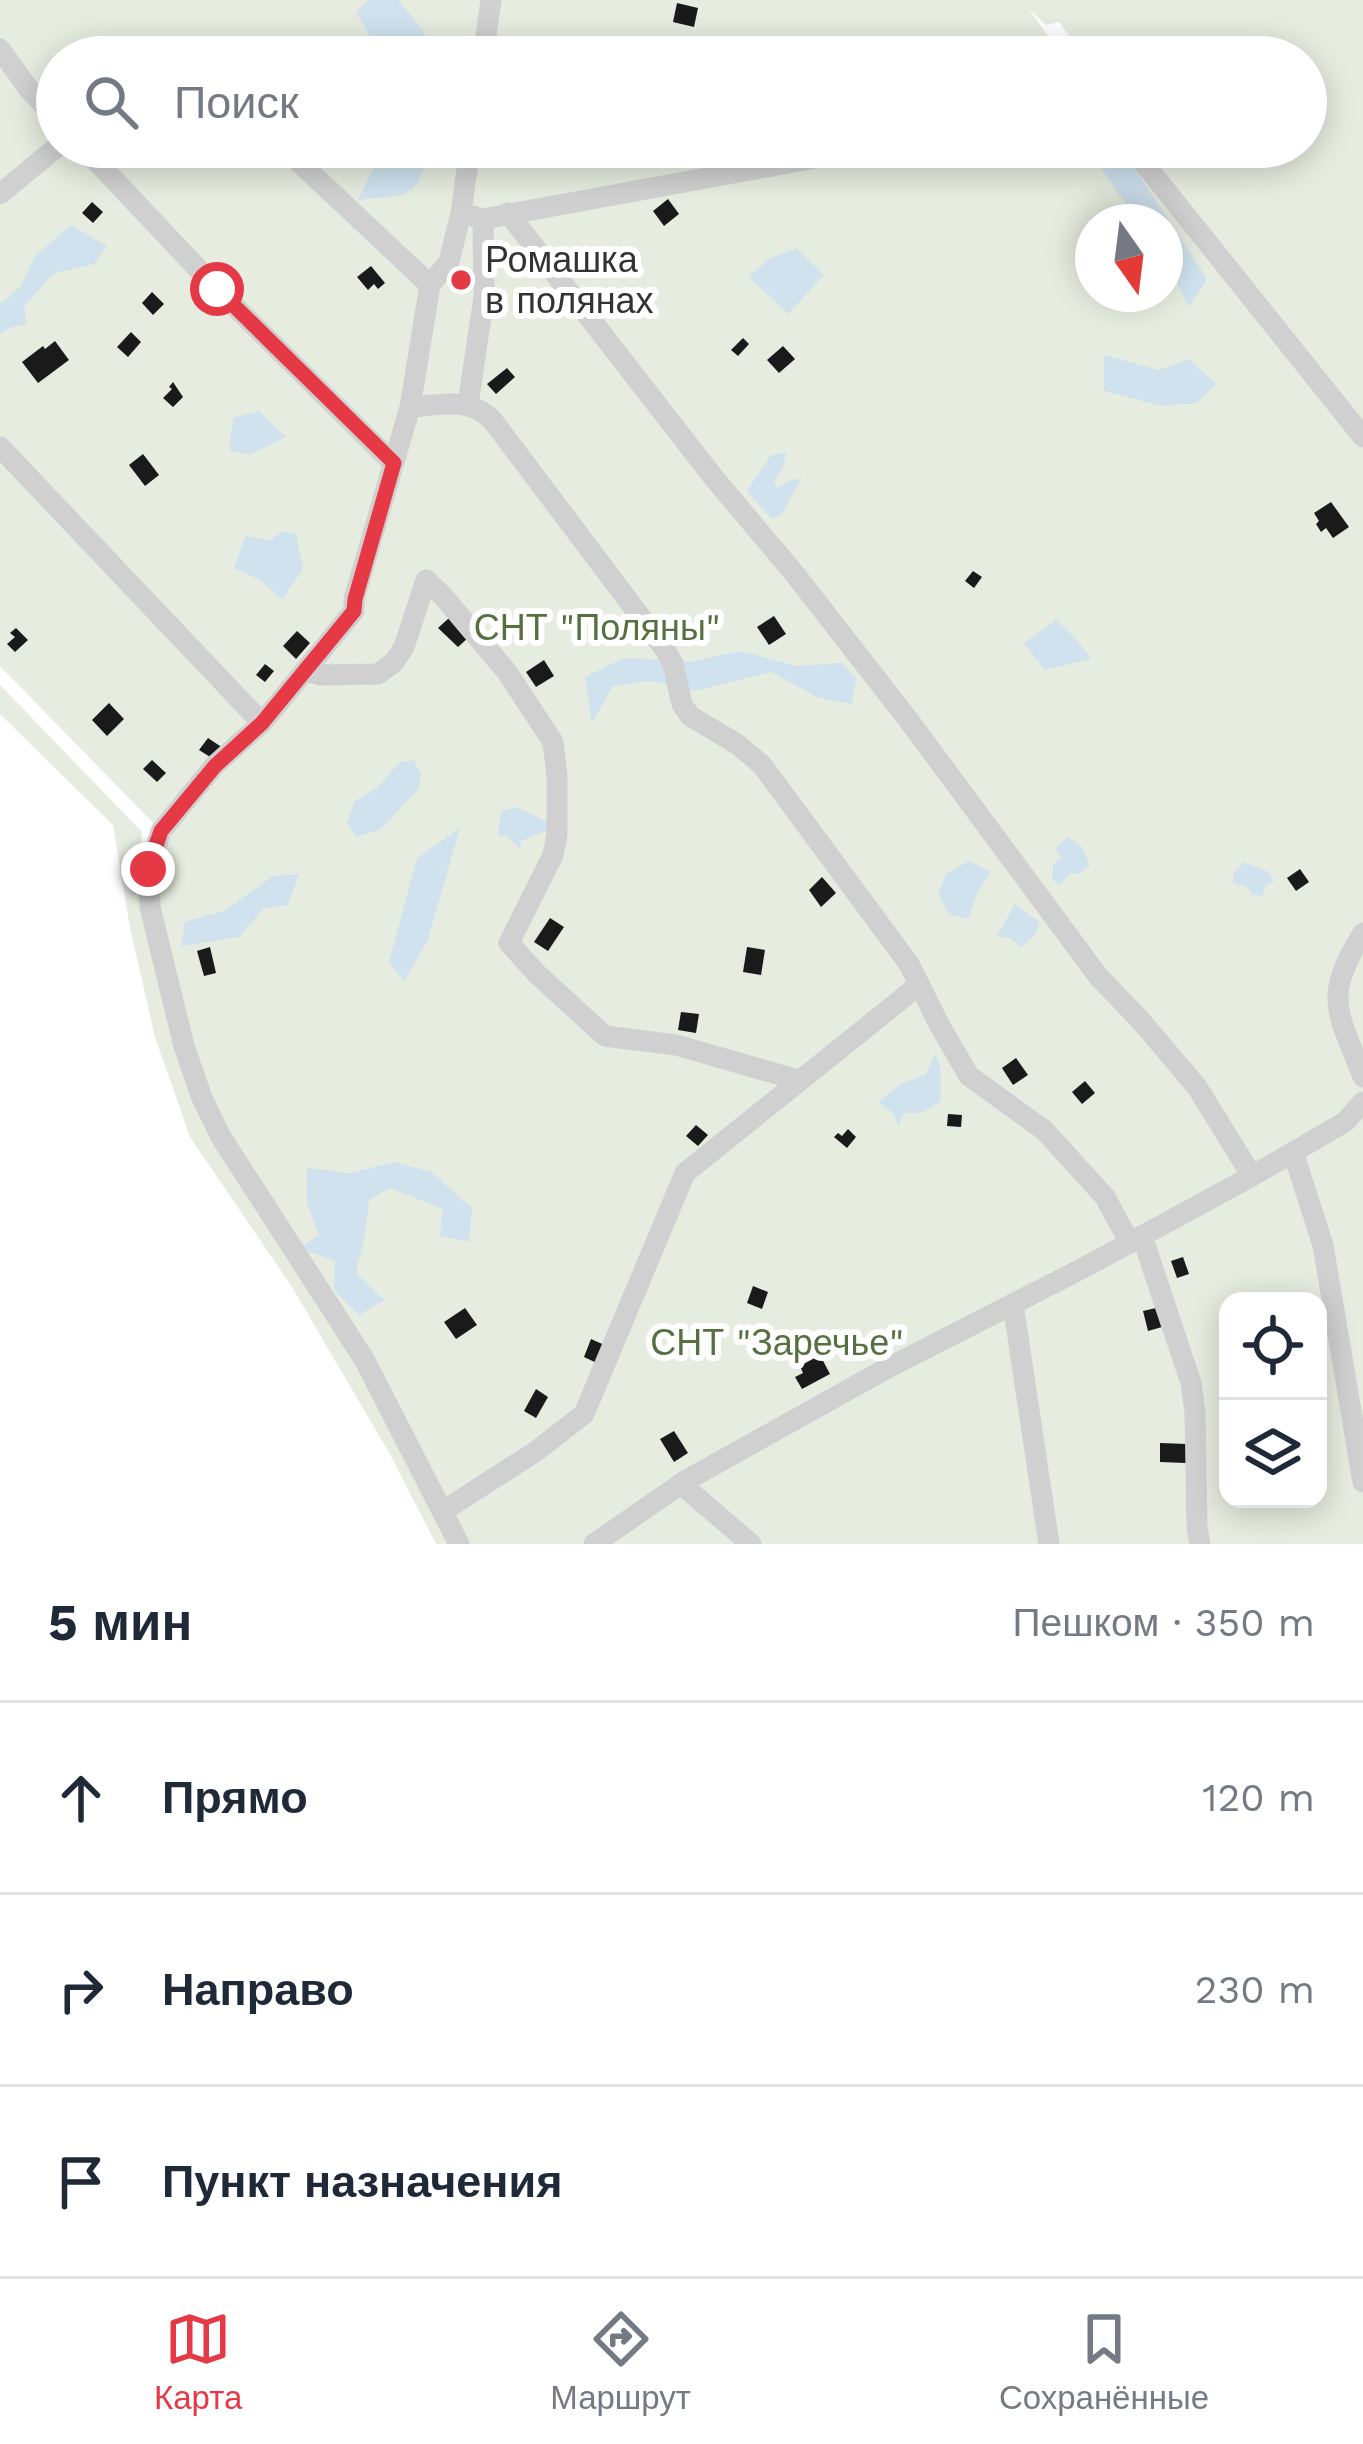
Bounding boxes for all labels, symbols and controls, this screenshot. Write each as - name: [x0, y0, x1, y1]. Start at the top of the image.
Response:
- search box: [36, 36, 1327, 168]
- icon: search: [78, 69, 144, 135]
- text: Поиск: [174, 76, 299, 129]
- north arrow: [1075, 204, 1183, 312]
- place label: Ромашка в полянах: [485, 239, 654, 322]
- route start: [190, 262, 244, 316]
- marker: Ромашка в полянах: [448, 267, 474, 293]
- park label: СНТ "Поляны": [474, 607, 720, 649]
- route end: [121, 842, 175, 896]
- map controls: [1219, 1292, 1327, 1508]
- button: locate: [1219, 1292, 1327, 1400]
- park label: СНТ "Заречье": [650, 1322, 904, 1364]
- button: layers: [1219, 1400, 1327, 1508]
- text: 5 мин: [48, 1593, 192, 1652]
- text: Пешком · 350 m: [1012, 1600, 1315, 1645]
- icon: ahead: [48, 1765, 114, 1831]
- text: Прямо: [162, 1771, 308, 1824]
- text: 120 m: [1202, 1775, 1315, 1820]
- icon: right: [48, 1957, 114, 2023]
- text: Направо: [162, 1963, 354, 2016]
- text: 230 m: [1195, 1967, 1315, 2012]
- icon: arrive: [48, 2149, 114, 2215]
- text: Пункт назначения: [162, 2155, 562, 2208]
- tab: Карта: [154, 2306, 242, 2417]
- tab: Маршрут: [550, 2306, 691, 2417]
- tab: Сохранённые: [999, 2306, 1209, 2417]

